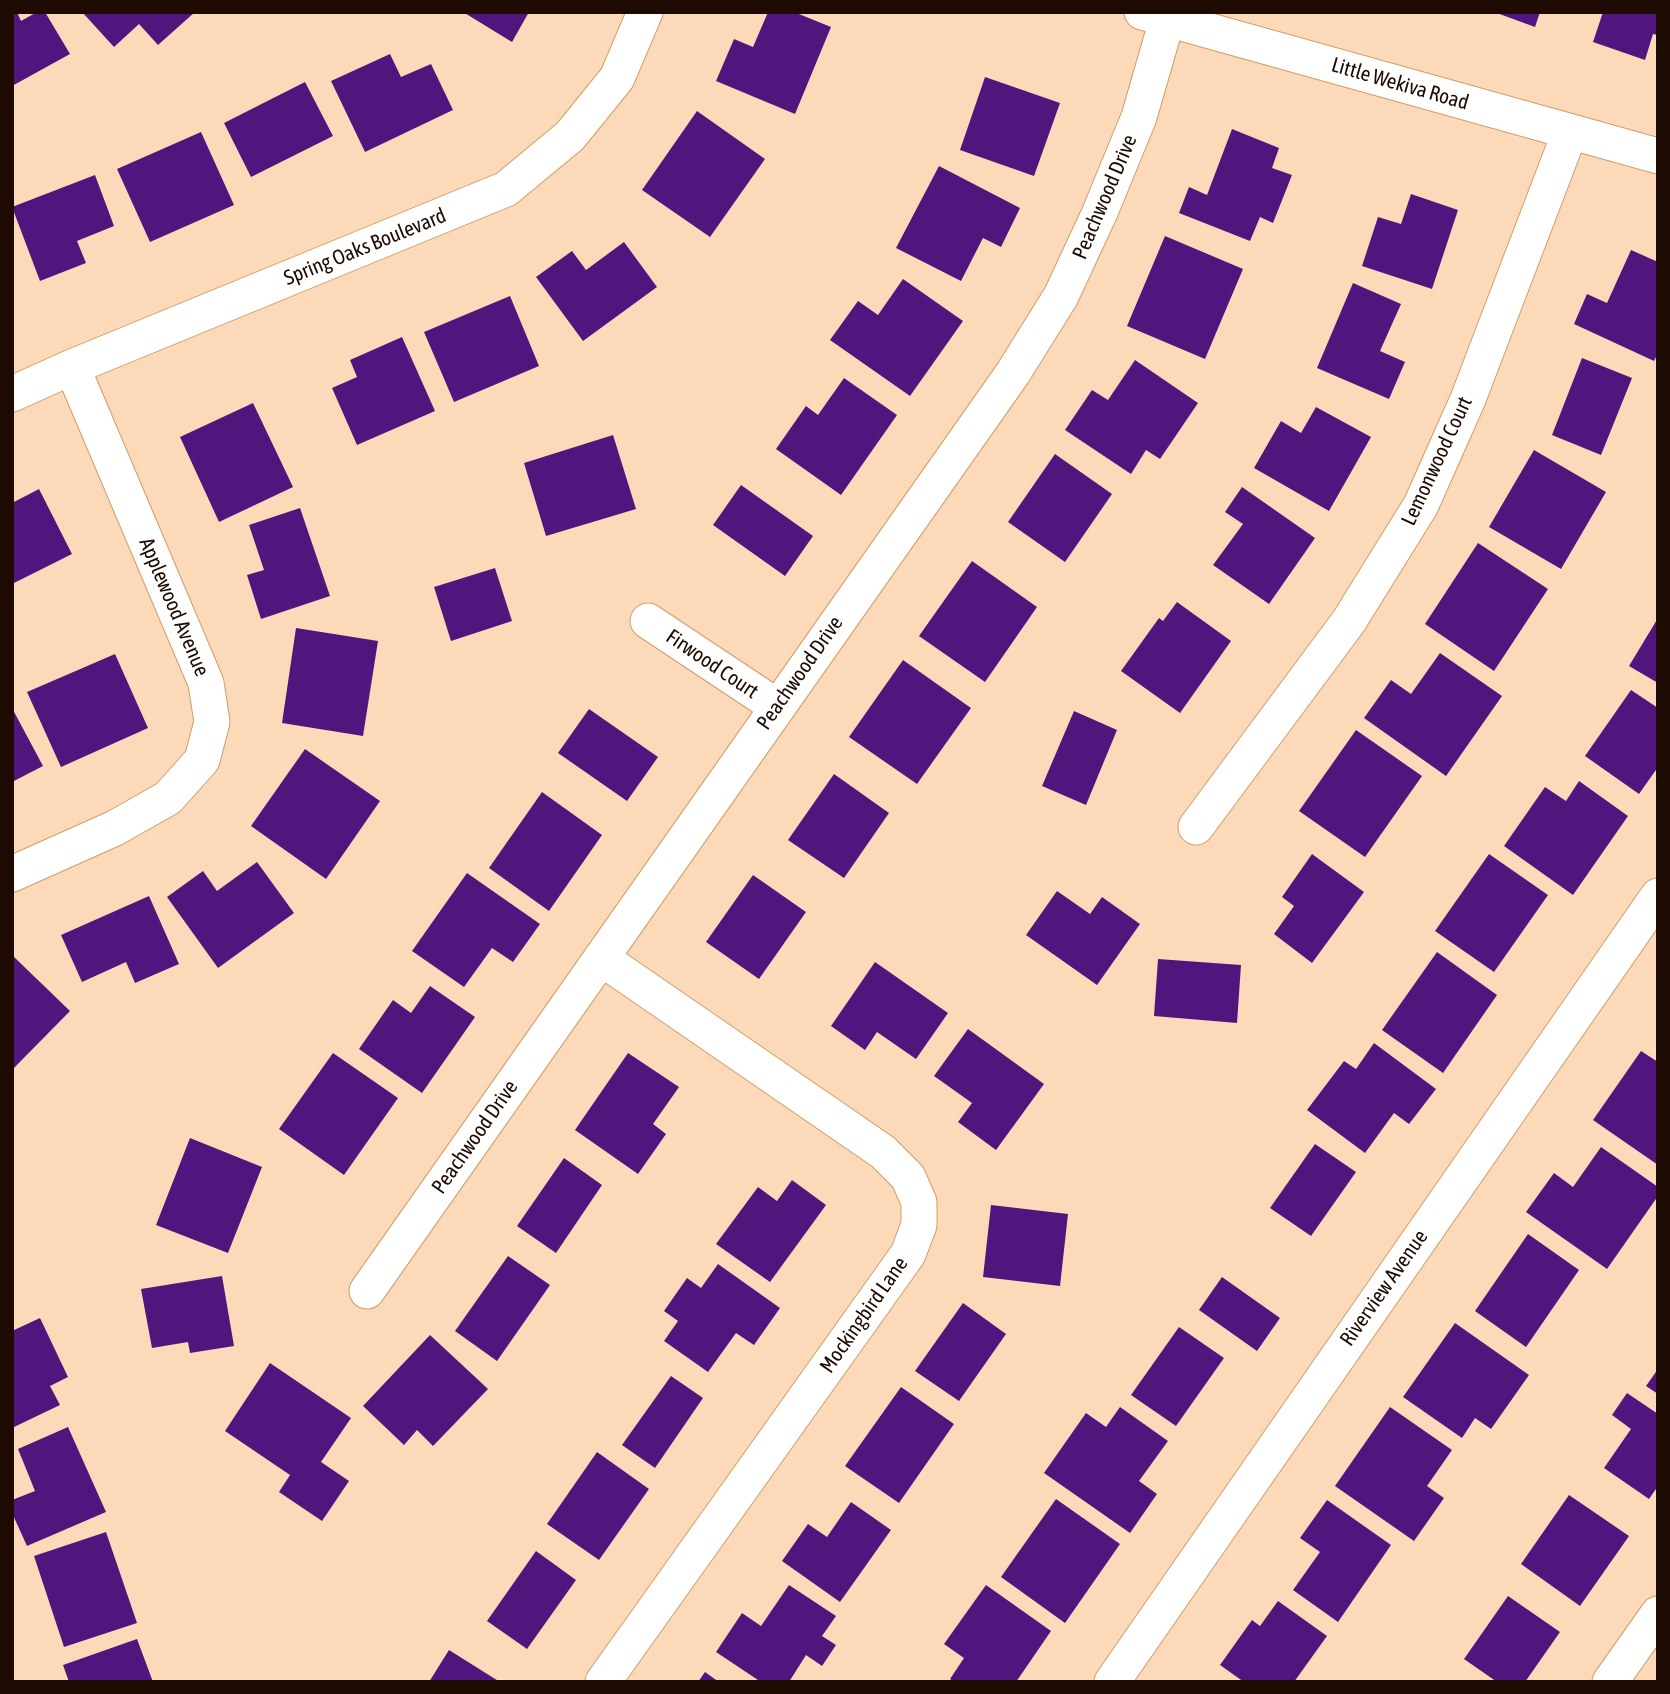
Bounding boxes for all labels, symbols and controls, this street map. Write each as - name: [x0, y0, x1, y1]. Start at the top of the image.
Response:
- street label: Little Wekiva Road: [1328, 52, 1472, 116]
- street label: Peachwood Drive: [1067, 131, 1143, 263]
- street label: Spring Oaks Boulevard: [280, 203, 450, 291]
- street label: Lemonwood Court: [1396, 393, 1478, 529]
- street label: Applewood Avenue: [134, 534, 214, 680]
- street label: Peachwood Drive: [752, 611, 848, 735]
- street label: Firwood Court: [661, 624, 763, 704]
- street label: Peachwood Drive: [427, 1075, 523, 1199]
- street label: Riverview Avenue: [1335, 1225, 1433, 1351]
- street label: Mockingbird Lane: [815, 1252, 913, 1378]

